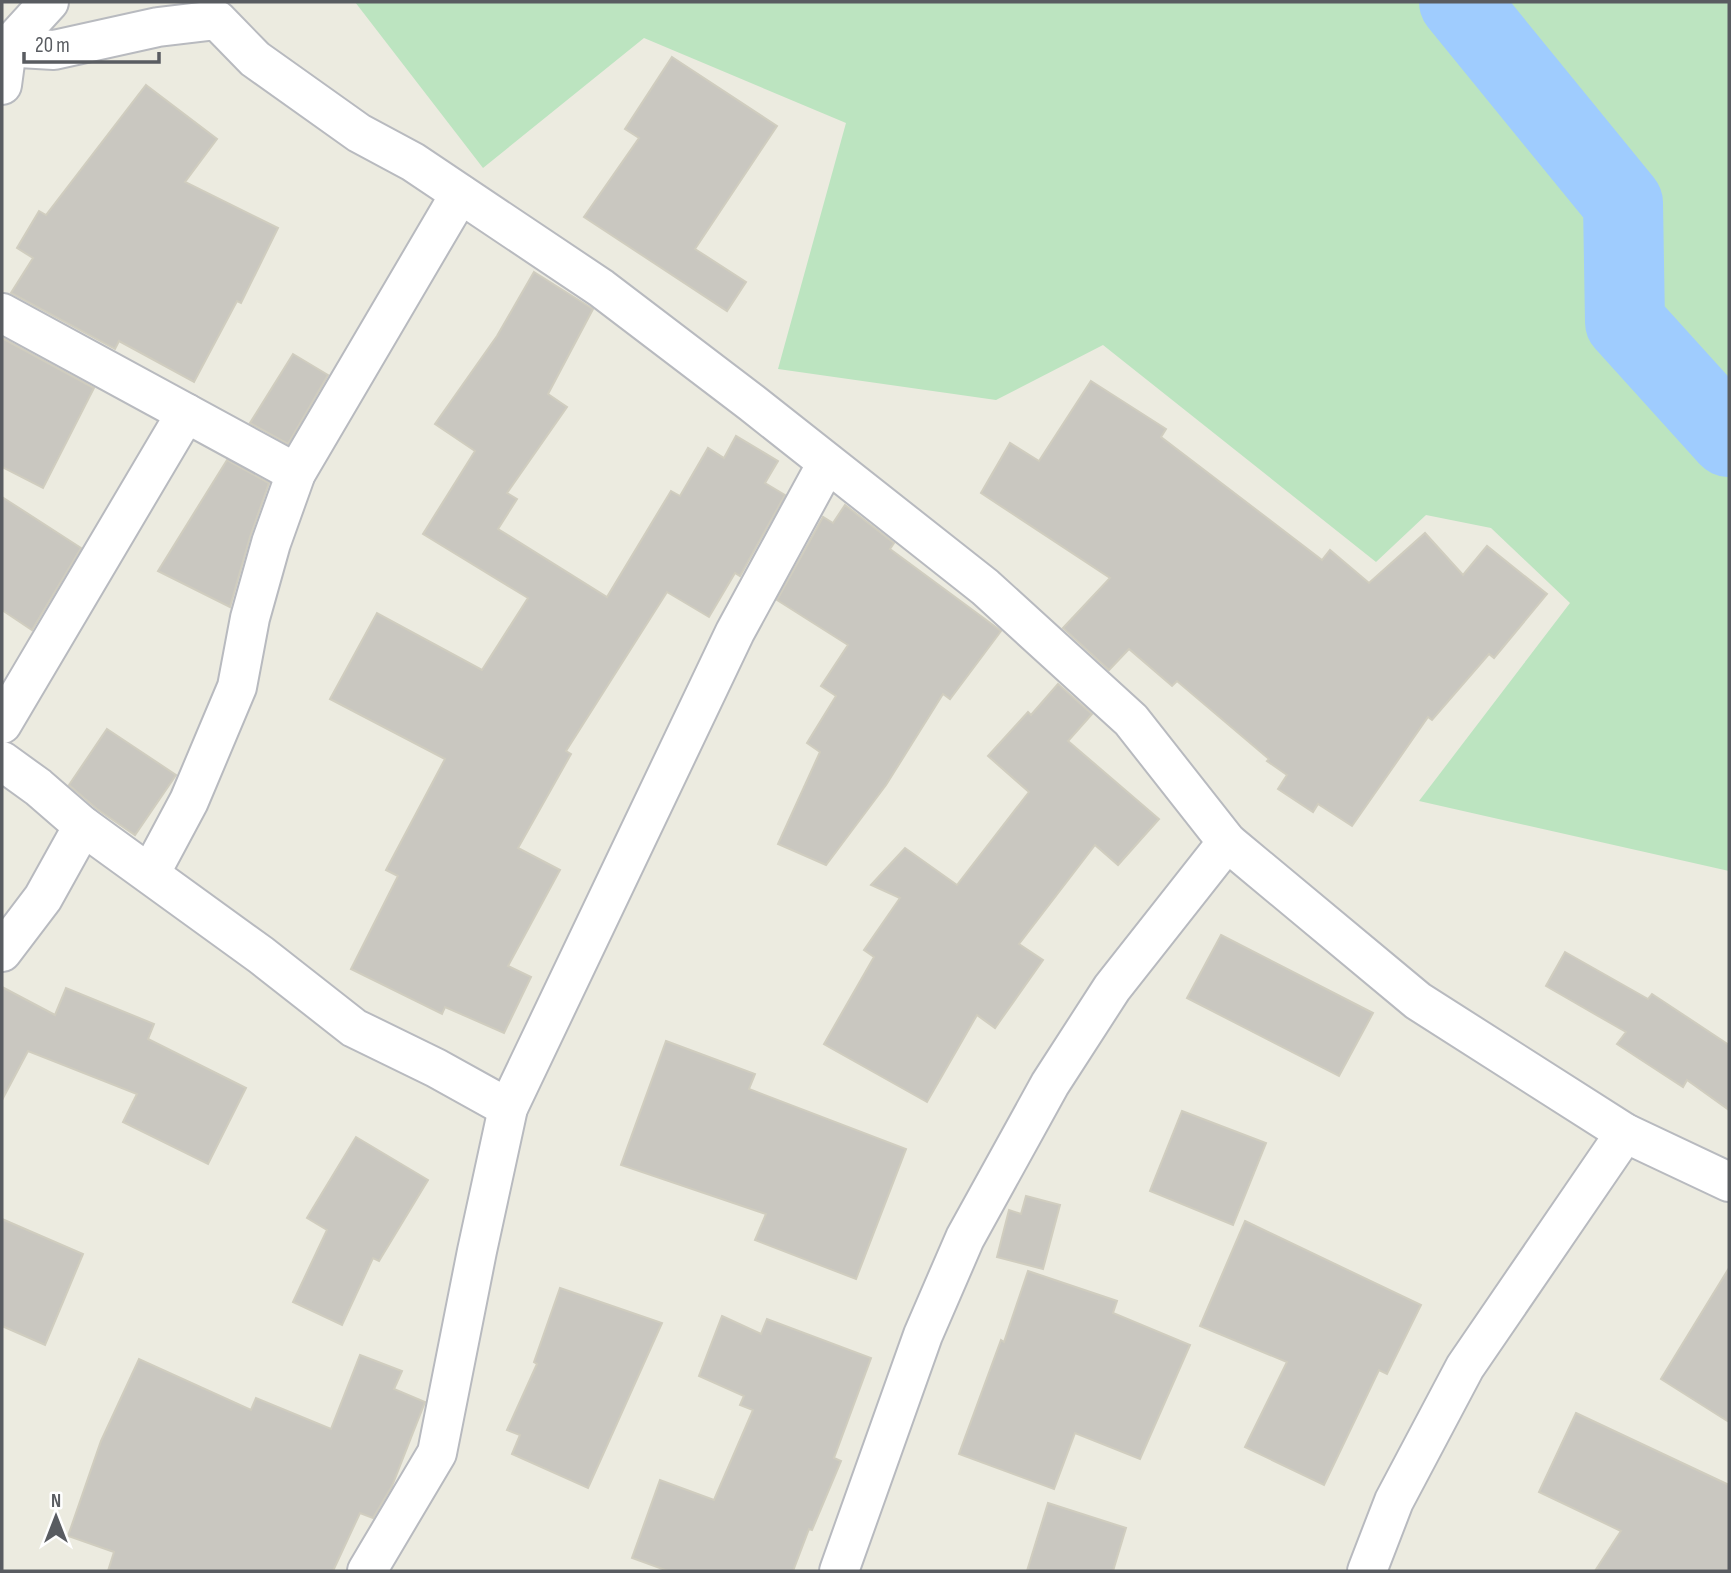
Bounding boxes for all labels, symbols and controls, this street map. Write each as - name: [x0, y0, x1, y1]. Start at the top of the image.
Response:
- scale bar: [24, 21, 159, 65]
- text: 20 m: [35, 33, 70, 58]
- north arrow: [21, 1482, 91, 1552]
- text: N: [51, 1490, 61, 1513]

